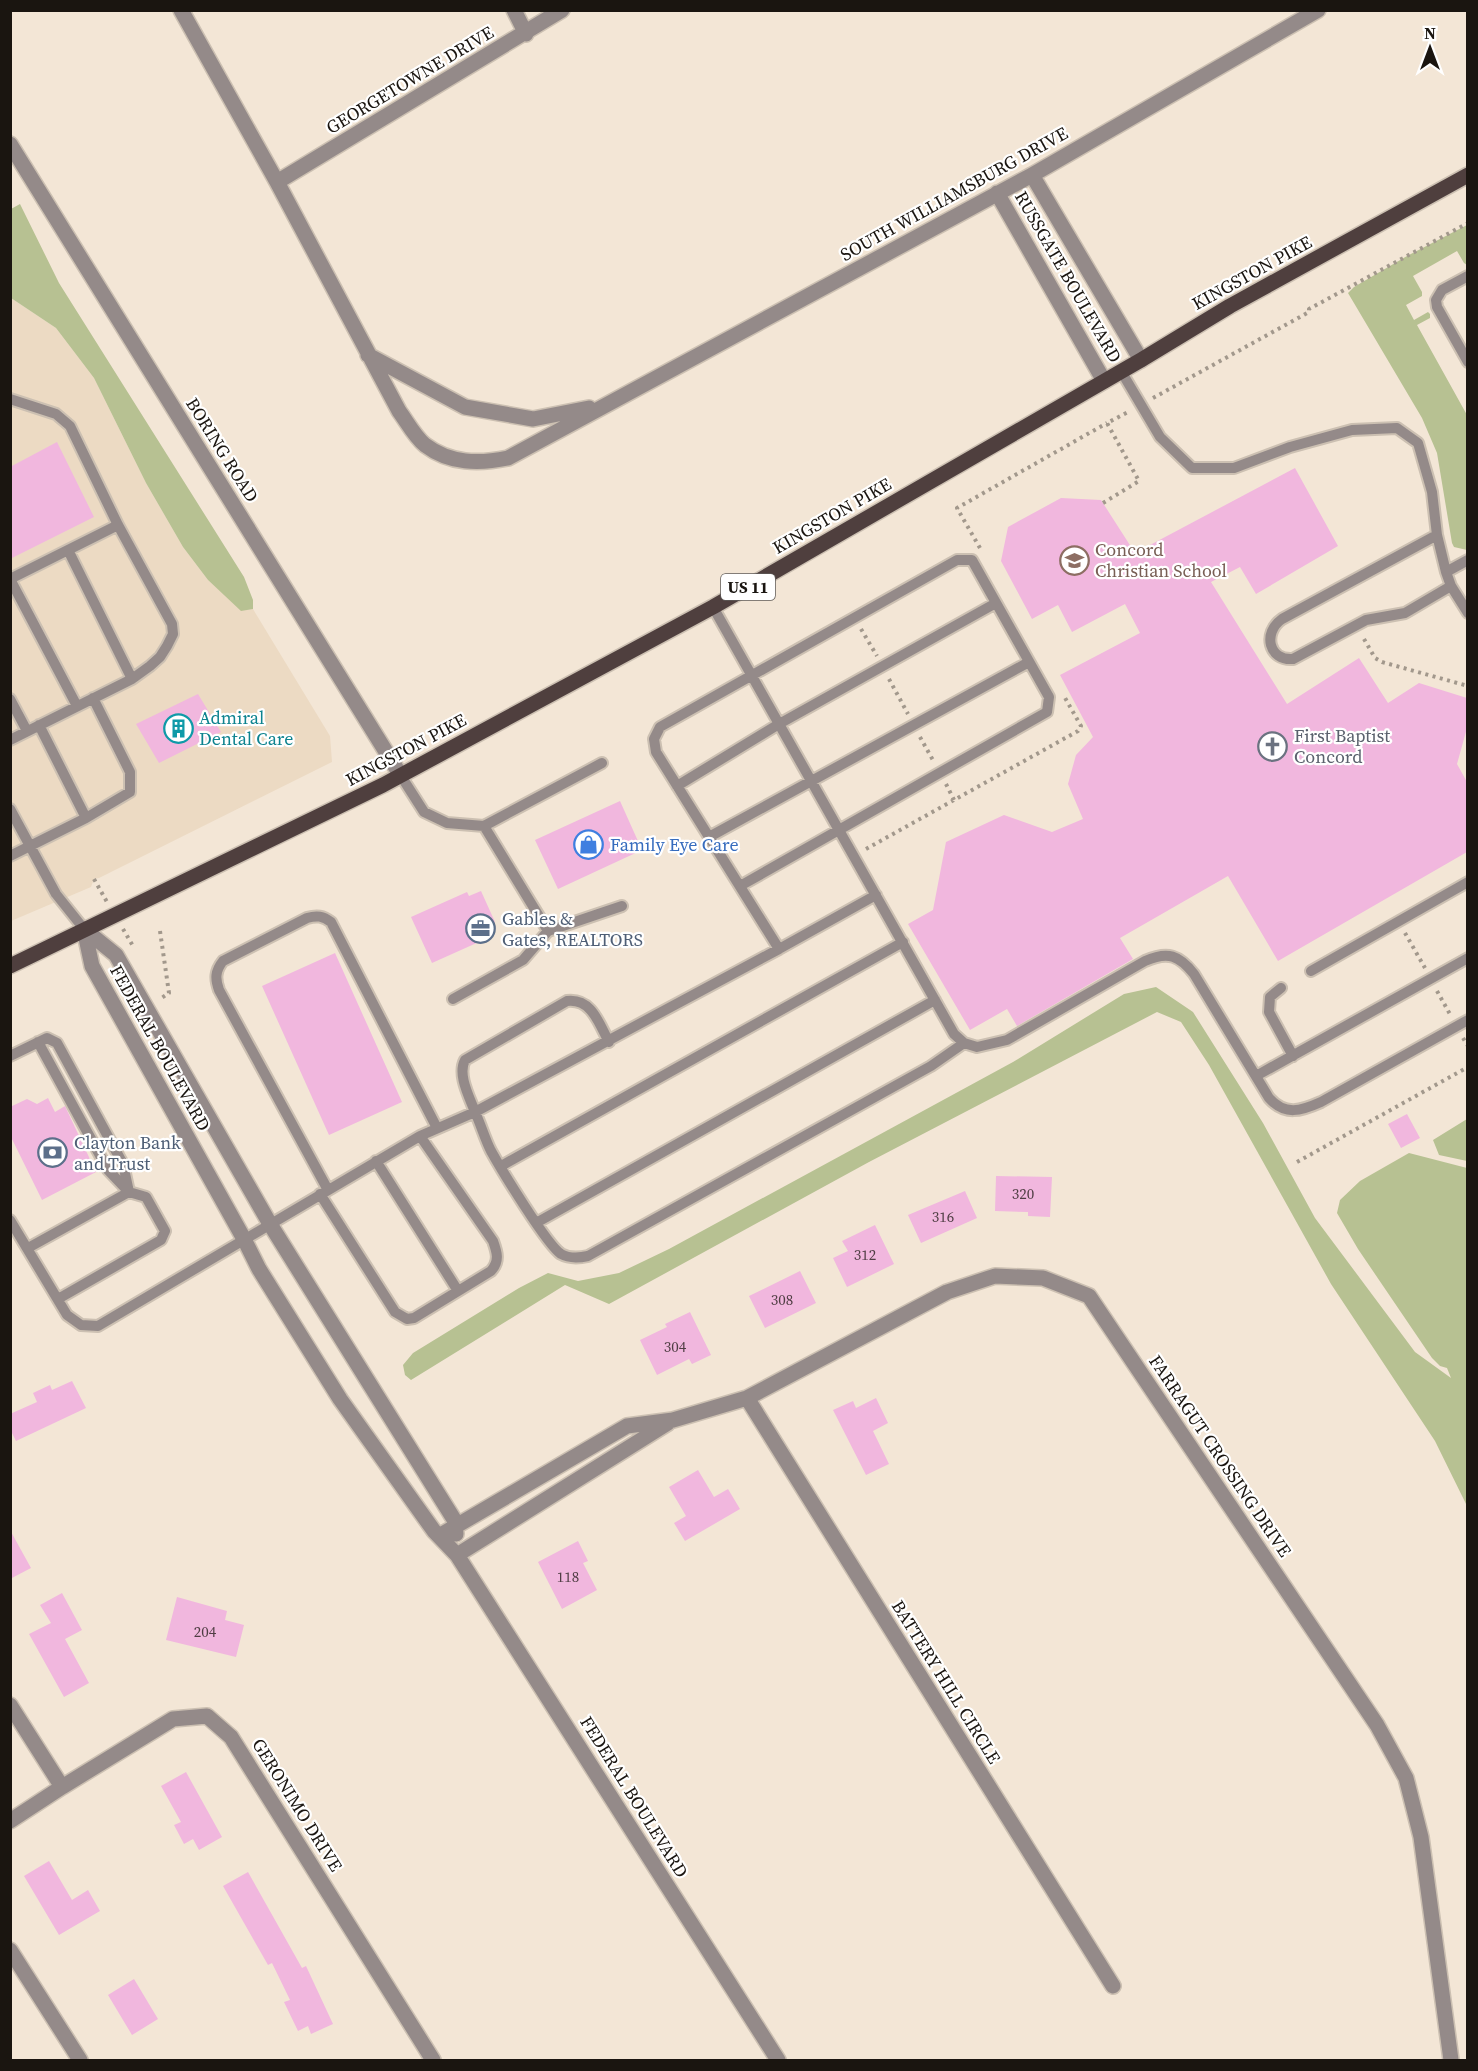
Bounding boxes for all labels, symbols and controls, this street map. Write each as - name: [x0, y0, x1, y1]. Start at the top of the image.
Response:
- north arrow: [1400, 18, 1460, 78]
- street label: GEORGETOWNE DRIVE: [321, 20, 498, 140]
- text: N: [1424, 22, 1436, 44]
- street label: SOUTH WILLIAMSBURG DRIVE: [835, 120, 1072, 267]
- street label: RUSSGATE BOULEVARD: [1009, 186, 1128, 367]
- street label: KINGSTON PIKE: [1187, 229, 1316, 316]
- street label: BORING ROAD: [180, 393, 265, 507]
- street label: KINGSTON PIKE: [768, 471, 896, 560]
- place label: Concord Christian School: [1095, 537, 1227, 583]
- school or university icon: Concord Christian School: [1058, 544, 1090, 576]
- road number: US 11: [721, 574, 775, 600]
- place label: Admiral Dental Care: [199, 705, 293, 751]
- street label: KINGSTON PIKE: [341, 707, 471, 792]
- building icon: Admiral Dental Care: [162, 712, 194, 744]
- place label: First Baptist Concord: [1294, 723, 1390, 769]
- church icon: First Baptist Concord: [1257, 730, 1289, 762]
- shop icon: Family Eye Care: [573, 829, 605, 861]
- place label: Family Eye Care: [610, 832, 739, 857]
- place label: Gables & Gates, REALTORS: [502, 906, 643, 952]
- office icon: Gables & Gates, REALTORS: [465, 913, 497, 945]
- street label: FEDERAL BOULEVARD: [104, 960, 217, 1135]
- place label: Clayton Bank and Trust: [74, 1130, 181, 1176]
- bank icon: Clayton Bank and Trust: [37, 1137, 69, 1169]
- house number: 320: [1012, 1183, 1034, 1204]
- house number: 316: [932, 1206, 954, 1227]
- house number: 312: [854, 1244, 876, 1265]
- house number: 308: [771, 1289, 793, 1310]
- house number: 304: [664, 1336, 687, 1357]
- street label: FARRAGUT CROSSING DRIVE: [1143, 1350, 1298, 1562]
- house number: 118: [557, 1566, 579, 1587]
- street label: BATTERY HILL CIRCLE: [886, 1595, 1007, 1768]
- house number: 204: [194, 1621, 217, 1642]
- street label: FEDERAL BOULEVARD: [574, 1711, 694, 1882]
- street label: GERONIMO DRIVE: [246, 1733, 349, 1876]

